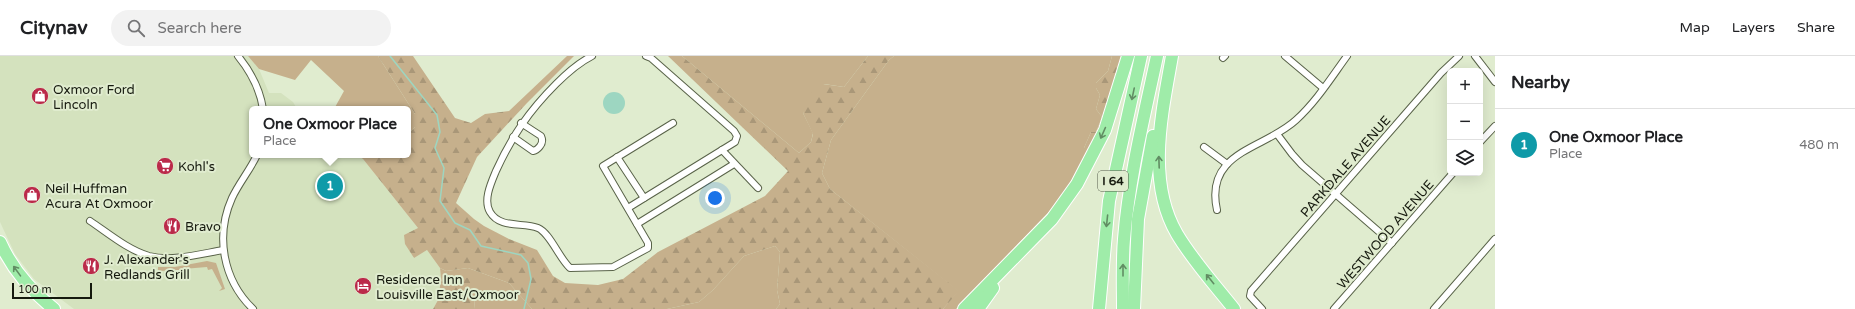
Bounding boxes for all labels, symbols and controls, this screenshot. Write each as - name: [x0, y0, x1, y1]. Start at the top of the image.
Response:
- search box: [111, 10, 391, 46]
- text: Citynav: [20, 17, 87, 39]
- icon: search: [125, 17, 147, 39]
- text: Search here: [157, 19, 242, 37]
- text: Map: [1680, 19, 1710, 36]
- text: Layers: [1732, 19, 1775, 36]
- text: Share: [1797, 19, 1835, 36]
- map controls: [1447, 68, 1483, 176]
- button: +: [1447, 68, 1483, 104]
- text: Nearby: [1511, 72, 1570, 93]
- place label: Oxmoor Ford Lincoln: [53, 82, 135, 113]
- shop icon: Oxmoor Ford Lincoln: [30, 86, 50, 106]
- one-way arrow: [1129, 87, 1137, 100]
- button: −: [1447, 104, 1483, 140]
- popup: [249, 106, 411, 158]
- street label: PARKDALE AVENUE: [1297, 113, 1394, 221]
- text: One Oxmoor Place: [263, 115, 397, 133]
- one-way arrow: [1099, 127, 1107, 139]
- text: One Oxmoor Place: [1549, 128, 1683, 146]
- text: Place: [263, 133, 296, 149]
- text: 1: [1520, 137, 1528, 153]
- text: 480 m: [1799, 137, 1839, 153]
- button: layers: [1447, 140, 1483, 176]
- text: Place: [1549, 146, 1582, 162]
- supermarket icon: Kohl's: [155, 156, 175, 176]
- one-way arrow: [1155, 156, 1163, 169]
- place label: Kohl's: [178, 159, 215, 175]
- pin: 1: [317, 171, 343, 201]
- road number: I 64: [1098, 171, 1128, 191]
- street label: WESTWOOD AVENUE: [1334, 177, 1437, 292]
- place label: Neil Huffman Acura At Oxmoor: [45, 181, 153, 212]
- shop icon: Neil Huffman Acura At Oxmoor: [22, 185, 42, 205]
- your location: [705, 188, 725, 208]
- one-way arrow: [1103, 214, 1111, 227]
- restaurant icon: Bravo: [162, 216, 182, 236]
- place label: Bravo: [185, 219, 221, 235]
- place label: J. Alexander's Redlands Grill: [104, 252, 190, 283]
- restaurant icon: J. Alexander's Redlands Grill: [81, 256, 101, 276]
- one-way arrow: [1119, 264, 1127, 277]
- one-way arrow: [13, 266, 21, 277]
- place label: Residence Inn Louisville East/Oxmoor: [376, 272, 519, 303]
- one-way arrow: [1205, 273, 1214, 284]
- hotel icon: Residence Inn Louisville East/Oxmoor: [353, 276, 373, 296]
- scale bar: [12, 281, 92, 300]
- text: 100 m: [18, 283, 52, 296]

